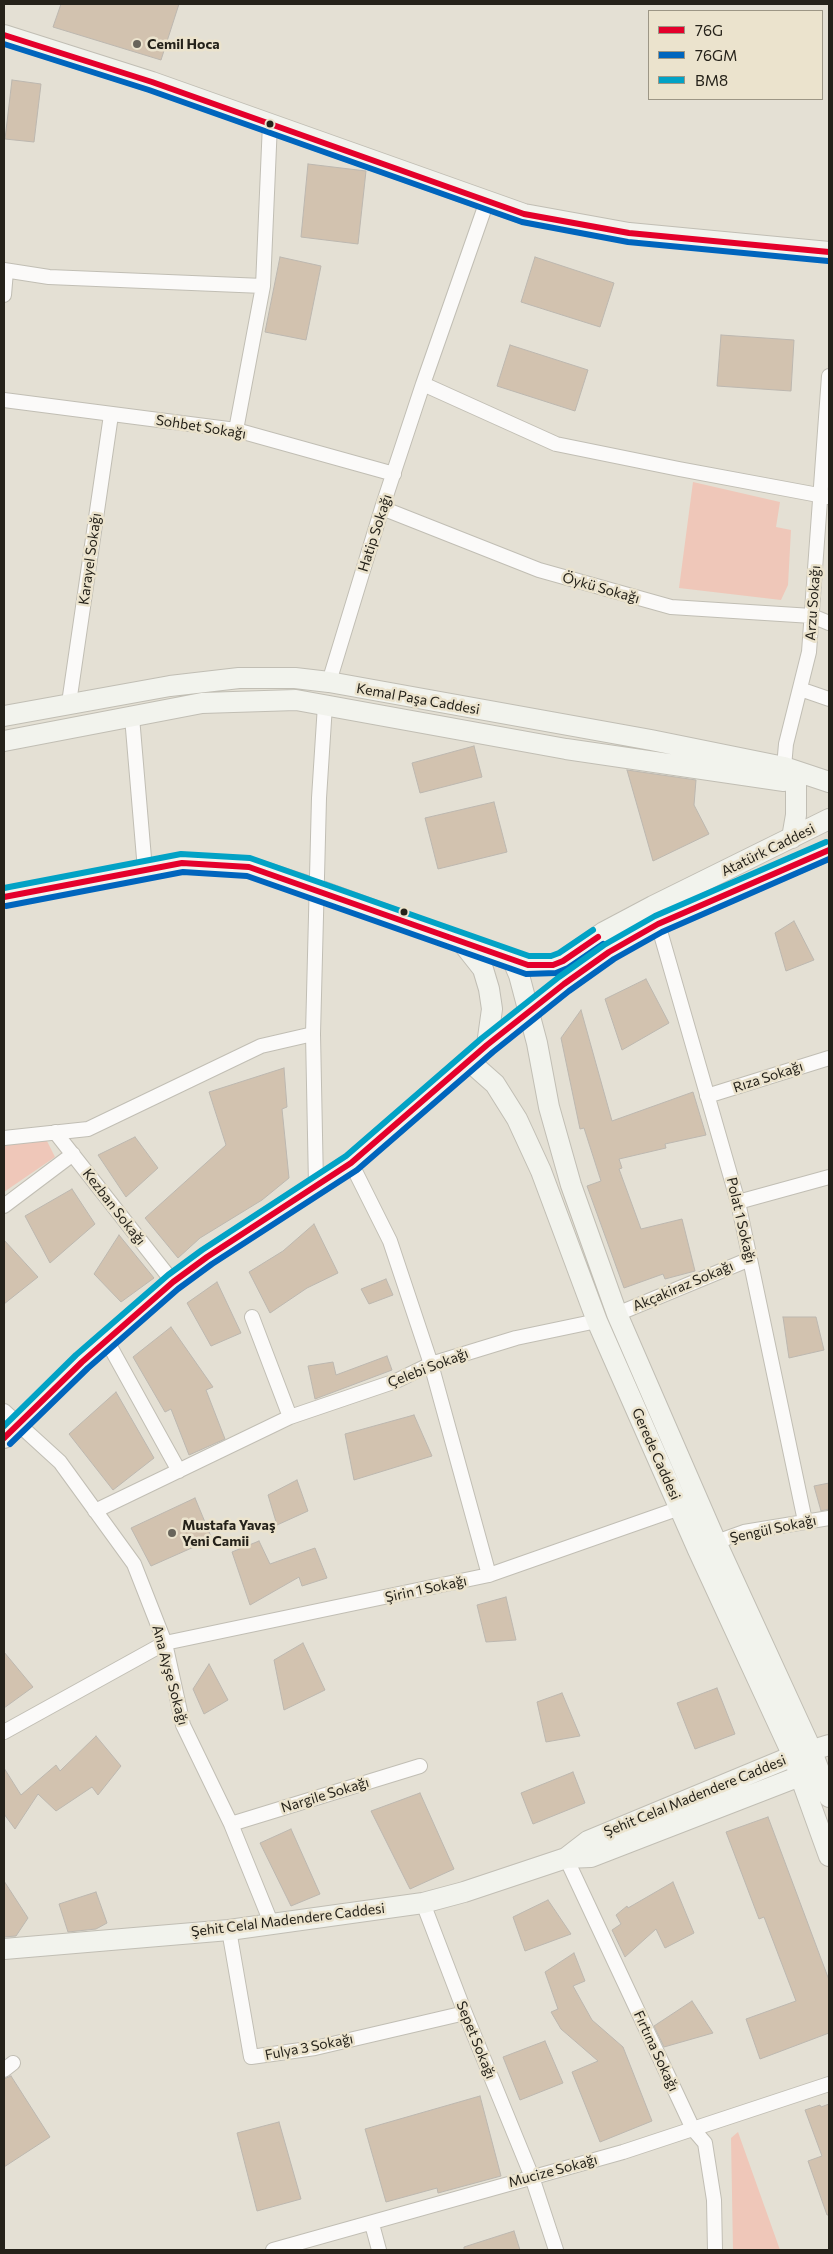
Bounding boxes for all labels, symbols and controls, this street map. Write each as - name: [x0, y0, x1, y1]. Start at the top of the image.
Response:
- legend: [648, 10, 823, 100]
- text: 76G: [695, 21, 723, 39]
- place label: Cemil Hoca: [147, 36, 220, 52]
- marker: Cemil Hoca: [131, 38, 143, 50]
- text: 76GM: [695, 46, 737, 64]
- text: BM8: [695, 71, 728, 89]
- unlabelled marker: [265, 119, 275, 129]
- street label: Sohbet Sokağı: [155, 412, 247, 442]
- street label: Hatip Sokağı: [355, 492, 395, 574]
- street label: Karayel Sokağı: [75, 512, 105, 606]
- street label: Arzu Sokağı: [802, 565, 824, 641]
- street label: Öykü Sokağı: [561, 569, 641, 607]
- street label: Kemal Paşa Caddesi: [355, 680, 481, 718]
- street label: Atatürk Caddesi: [718, 820, 818, 880]
- unlabelled marker: [399, 907, 409, 917]
- street label: Rıza Sokağı: [731, 1058, 805, 1096]
- street label: Kezban Sokağı: [79, 1165, 149, 1249]
- street label: Polat 1 Sokağı: [723, 1175, 759, 1265]
- street label: Akçakiraz Sokağı: [630, 1257, 736, 1315]
- street label: Çelebi Sokağı: [385, 1345, 471, 1391]
- street label: Gerede Caddesi: [628, 1405, 684, 1503]
- street label: Şengül Sokağı: [728, 1512, 818, 1546]
- place label: Mustafa Yavaş Yeni Camii: [182, 1517, 275, 1550]
- marker: Mustafa Yavaş Yeni Camii: [166, 1527, 178, 1539]
- street label: Şirin 1 Sokağı: [384, 1572, 468, 1606]
- street label: Ana Ayşe Sokağı: [149, 1623, 191, 1727]
- street label: Şehit Celal Madendere Caddesi: [601, 1752, 789, 1840]
- street label: Nargile Sokağı: [279, 1774, 371, 1816]
- street label: Şehit Celal Madendere Caddesi: [190, 1900, 386, 1940]
- street label: Sepet Sokağı: [453, 1999, 499, 2081]
- street label: Fırtına Sokağı: [630, 2008, 682, 2094]
- street label: Fulya 3 Sokağı: [263, 2030, 355, 2064]
- street label: Mucize Sokağı: [507, 2151, 599, 2191]

